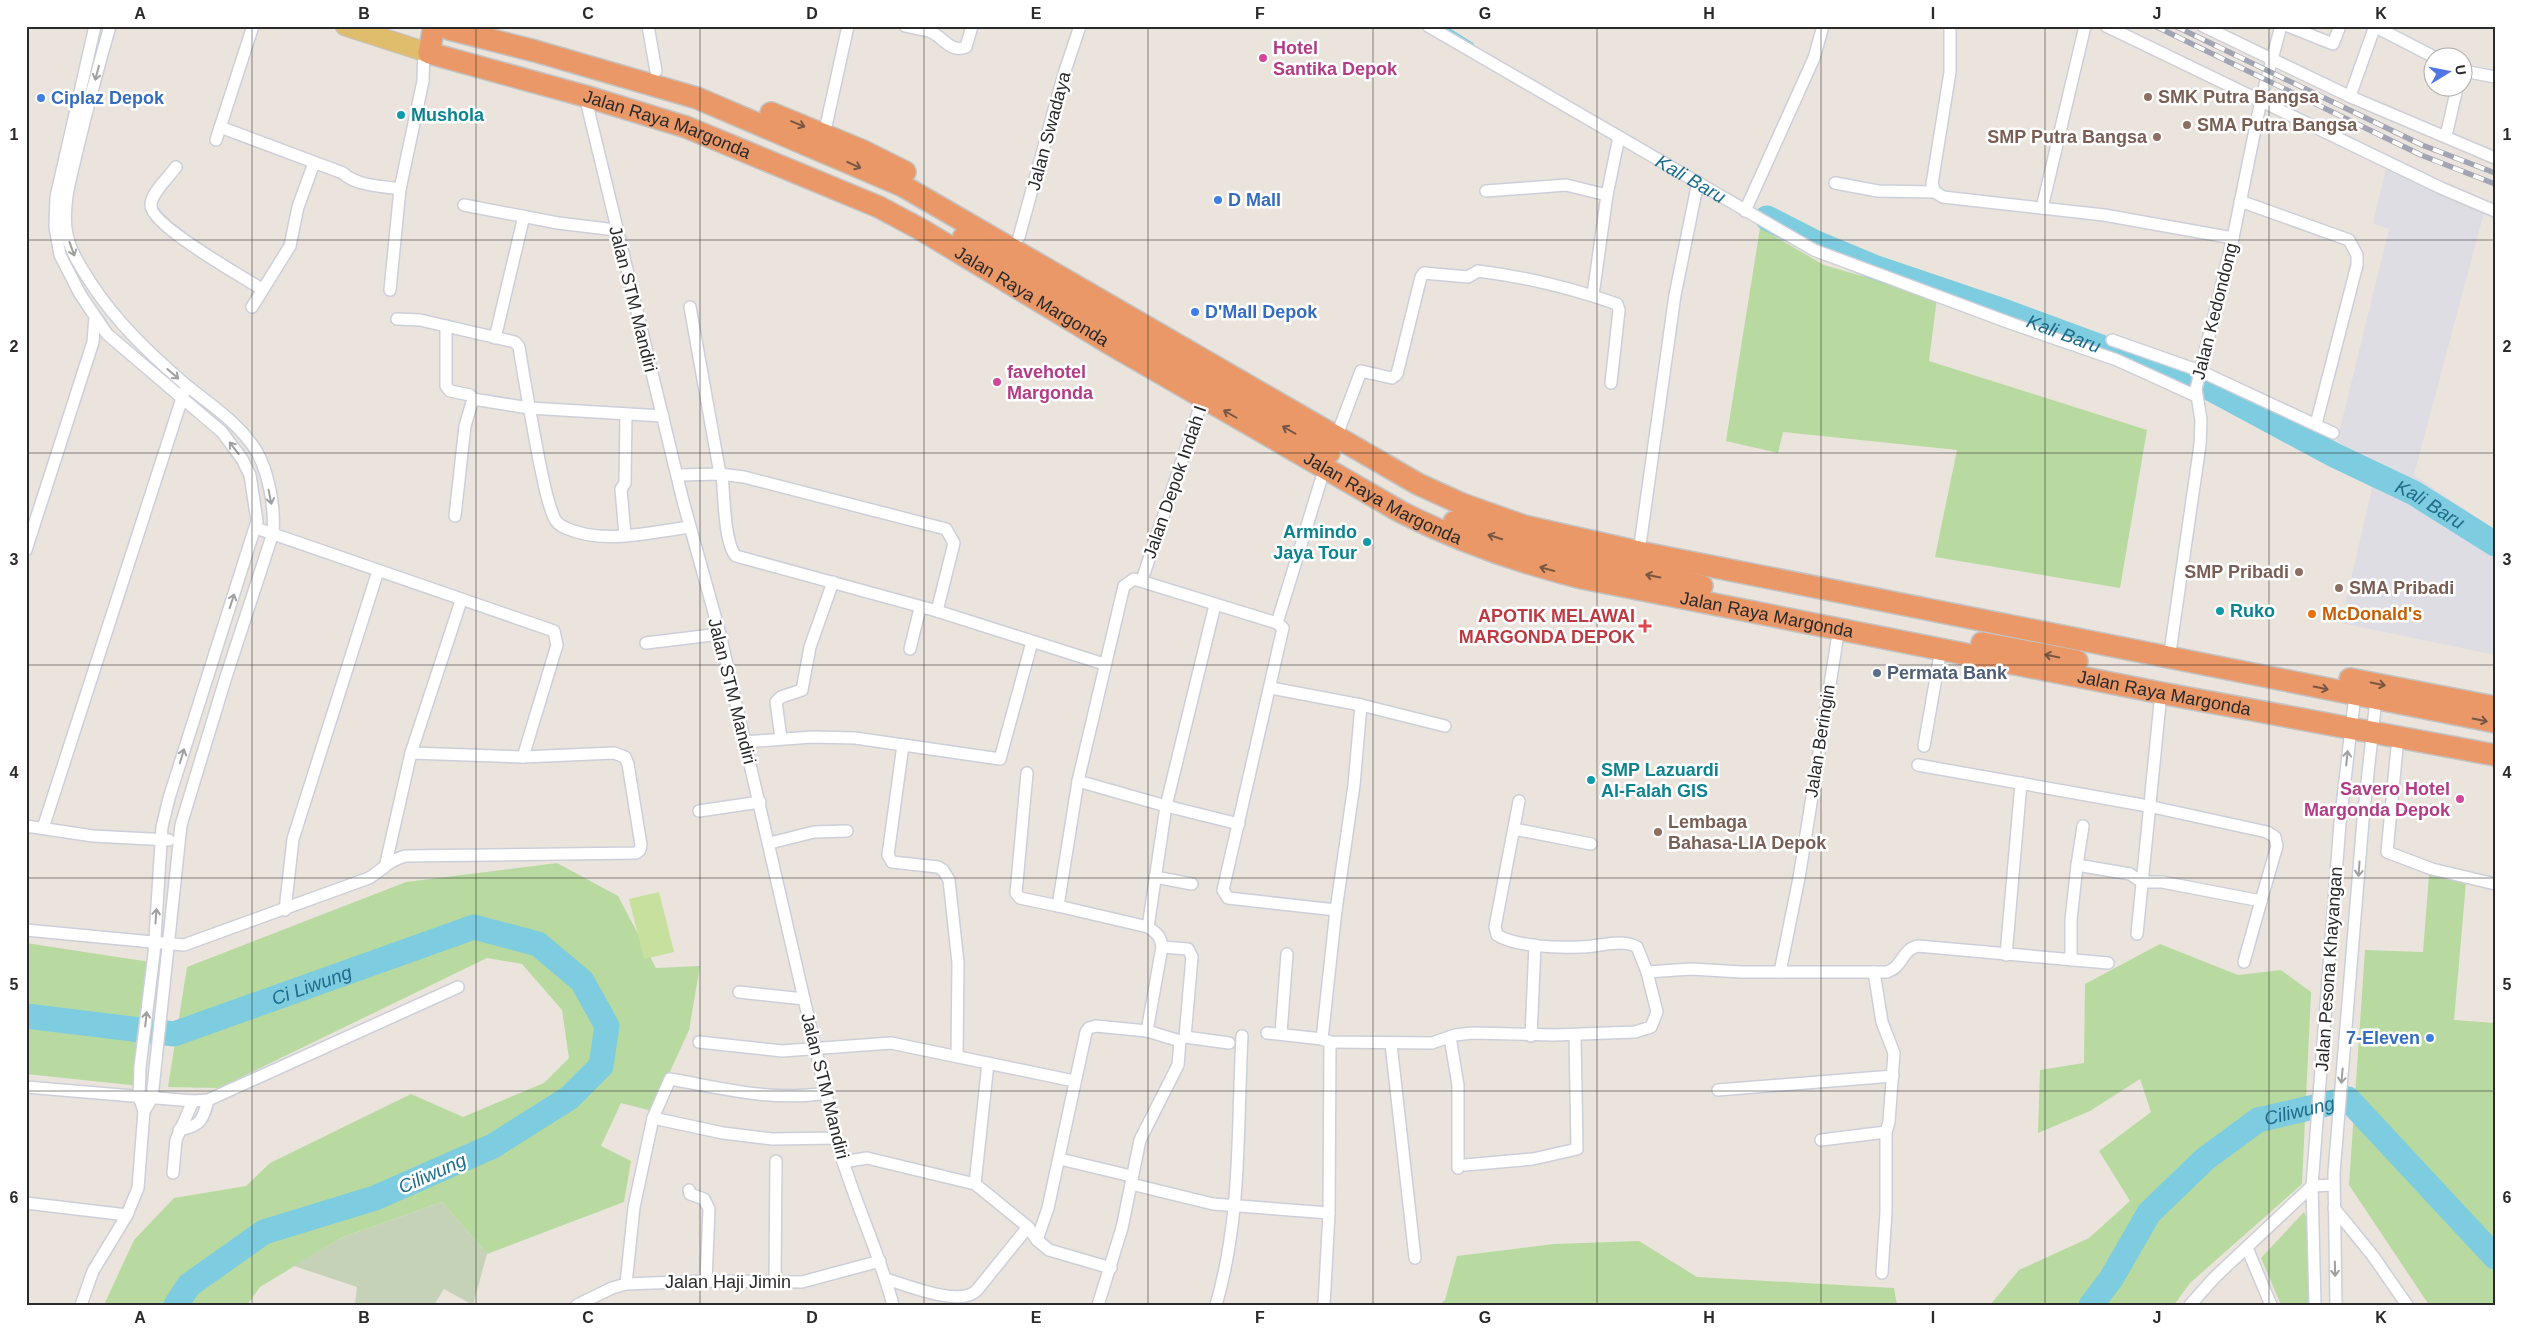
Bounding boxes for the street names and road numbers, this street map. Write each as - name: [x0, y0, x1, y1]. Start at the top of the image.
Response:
- street label: Jalan Swadaya: [1024, 69, 1075, 193]
- street label: Jalan Raya Margonda: [581, 86, 755, 163]
- street label: Jalan STM Mandiri: [605, 224, 661, 374]
- street label: Jalan Kedondong: [2188, 241, 2242, 381]
- street label: Jalan Raya Margonda: [951, 242, 1113, 351]
- street label: Jalan Depok Indah I: [1139, 403, 1211, 561]
- street label: Jalan Raya Margonda: [1300, 448, 1465, 549]
- street label: Jalan Raya Margonda: [1678, 588, 1856, 642]
- street label: Jalan STM Mandiri: [704, 616, 760, 766]
- street label: Jalan Raya Margonda: [2076, 667, 2253, 720]
- street label: Jalan Beringin: [1801, 683, 1839, 799]
- street label: Jalan Pesona Khayangan: [2312, 866, 2346, 1072]
- street label: Jalan STM Mandiri: [797, 1011, 853, 1161]
- street label: Jalan Haji Jimin: [665, 1272, 791, 1292]

